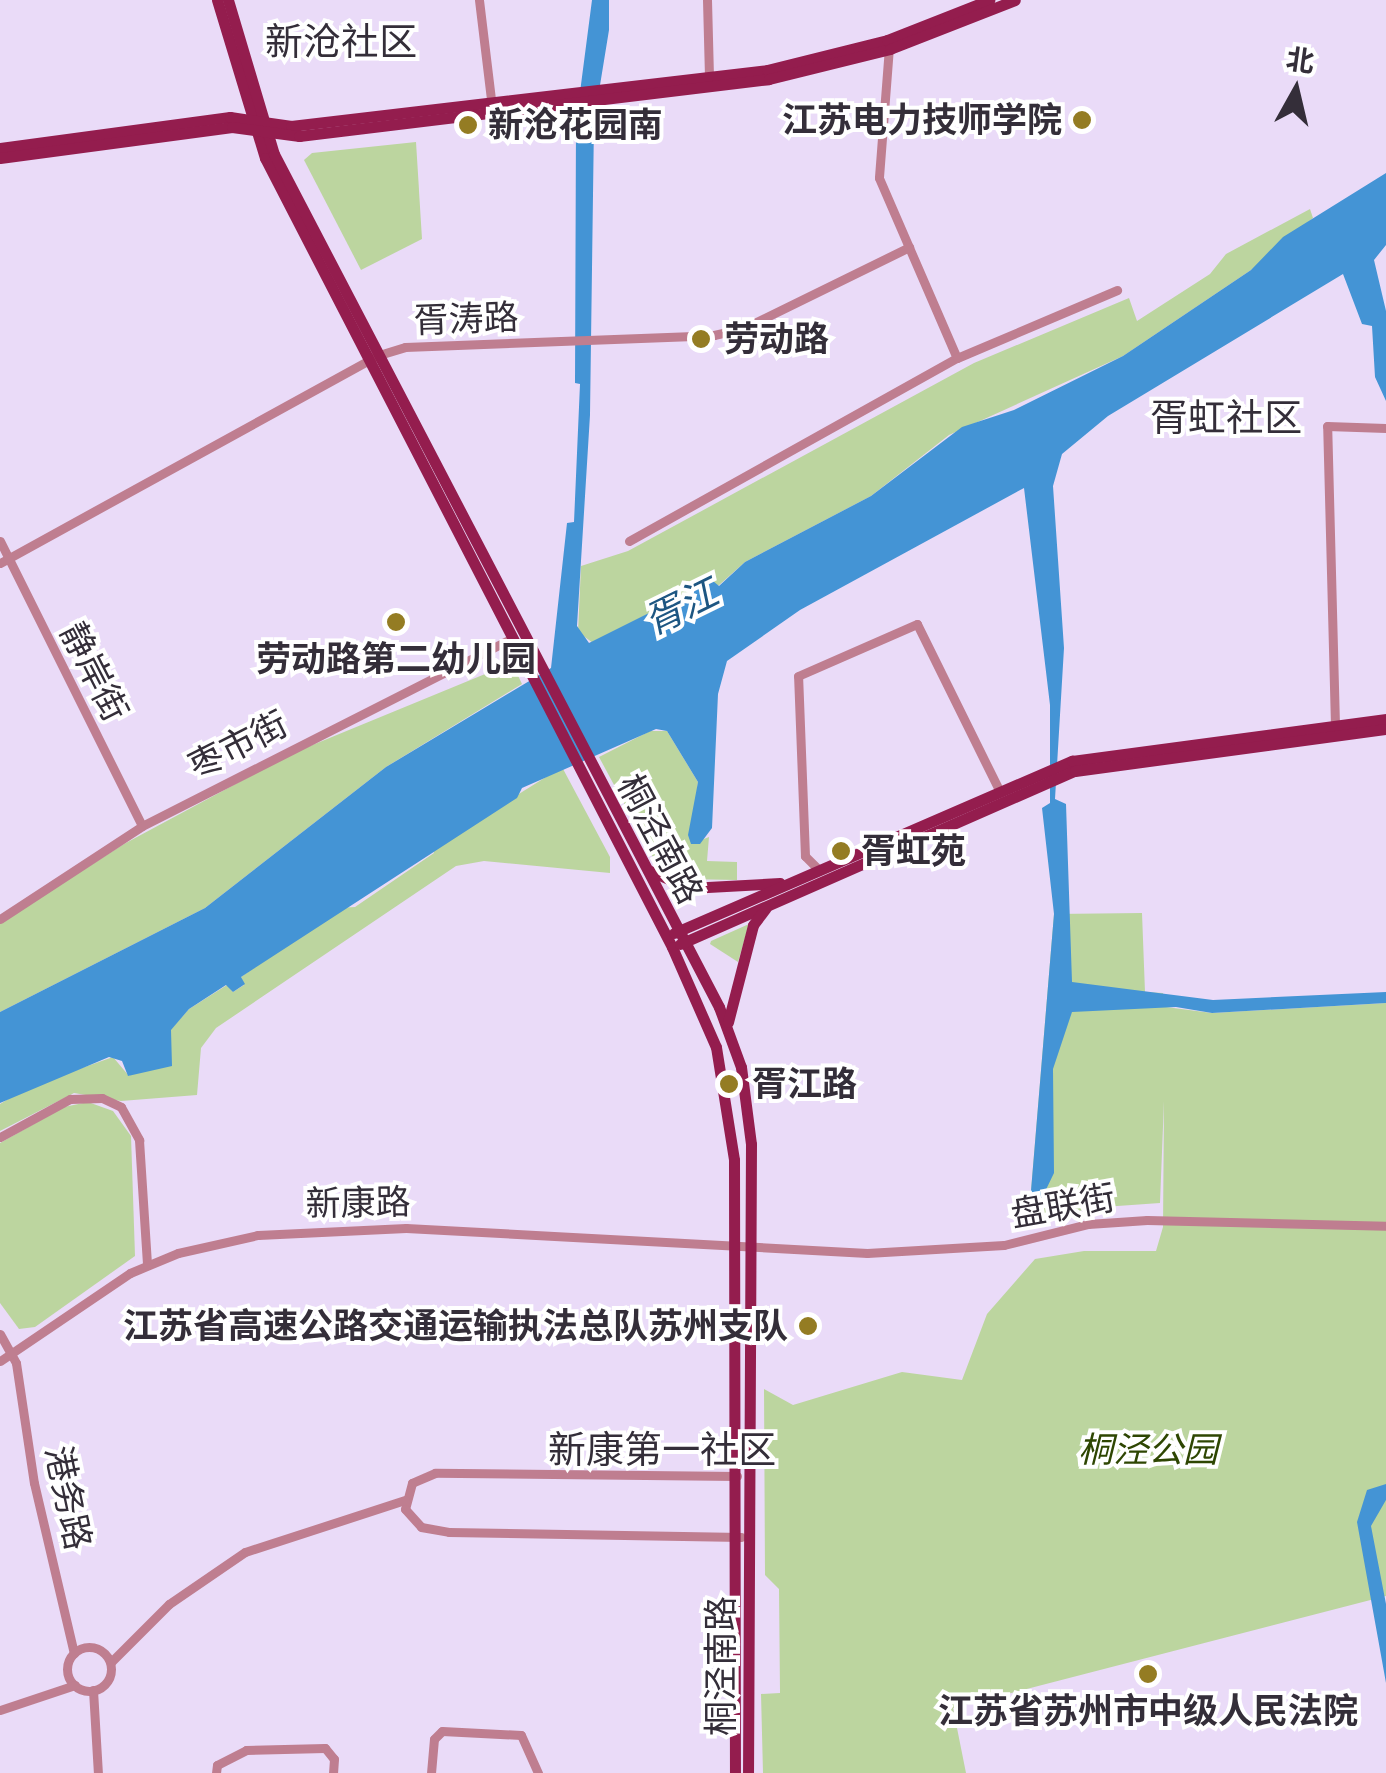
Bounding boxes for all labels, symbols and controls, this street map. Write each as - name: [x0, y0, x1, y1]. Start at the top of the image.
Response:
- district label: 新沧社区: [265, 19, 417, 65]
- north arrow: [1246, 40, 1346, 140]
- text: 北: [1284, 41, 1317, 80]
- place label: 江苏电力技师学院: [782, 99, 1062, 141]
- place label: 新沧花园南: [488, 104, 663, 146]
- marker: 江苏电力技师学院: [1071, 109, 1093, 131]
- marker: 新沧花园南: [457, 114, 479, 136]
- street label: 胥涛路: [413, 296, 519, 342]
- place label: 劳动路: [724, 318, 829, 360]
- marker: 劳动路: [688, 326, 714, 352]
- district label: 胥虹社区: [1150, 395, 1302, 441]
- water label: 胥江: [637, 570, 725, 644]
- marker: 劳动路第二幼儿园: [385, 611, 407, 633]
- street label: 静岸街: [51, 616, 137, 728]
- place label: 劳动路第二幼儿园: [256, 638, 536, 680]
- street label: 枣市街: [182, 702, 294, 788]
- street label: 桐泾南路: [609, 767, 711, 911]
- place label: 胥虹苑: [861, 830, 966, 872]
- marker: 胥虹苑: [830, 840, 852, 862]
- place label: 胥江路: [752, 1063, 857, 1105]
- marker: 胥江路: [716, 1071, 742, 1097]
- street label: 盘联街: [1008, 1176, 1118, 1236]
- street label: 新康路: [305, 1181, 411, 1225]
- place label: 江苏省高速公路交通运输执法总队苏州支队: [123, 1305, 788, 1347]
- marker: 江苏省高速公路交通运输执法总队苏州支队: [797, 1315, 819, 1337]
- district label: 新康第一社区: [548, 1427, 776, 1473]
- park label: 桐泾公园: [1078, 1429, 1218, 1471]
- street label: 港务路: [37, 1442, 99, 1554]
- street label: 桐泾南路: [700, 1596, 742, 1736]
- marker: 江苏省苏州市中级人民法院: [1137, 1663, 1159, 1685]
- place label: 江苏省苏州市中级人民法院: [938, 1690, 1358, 1732]

